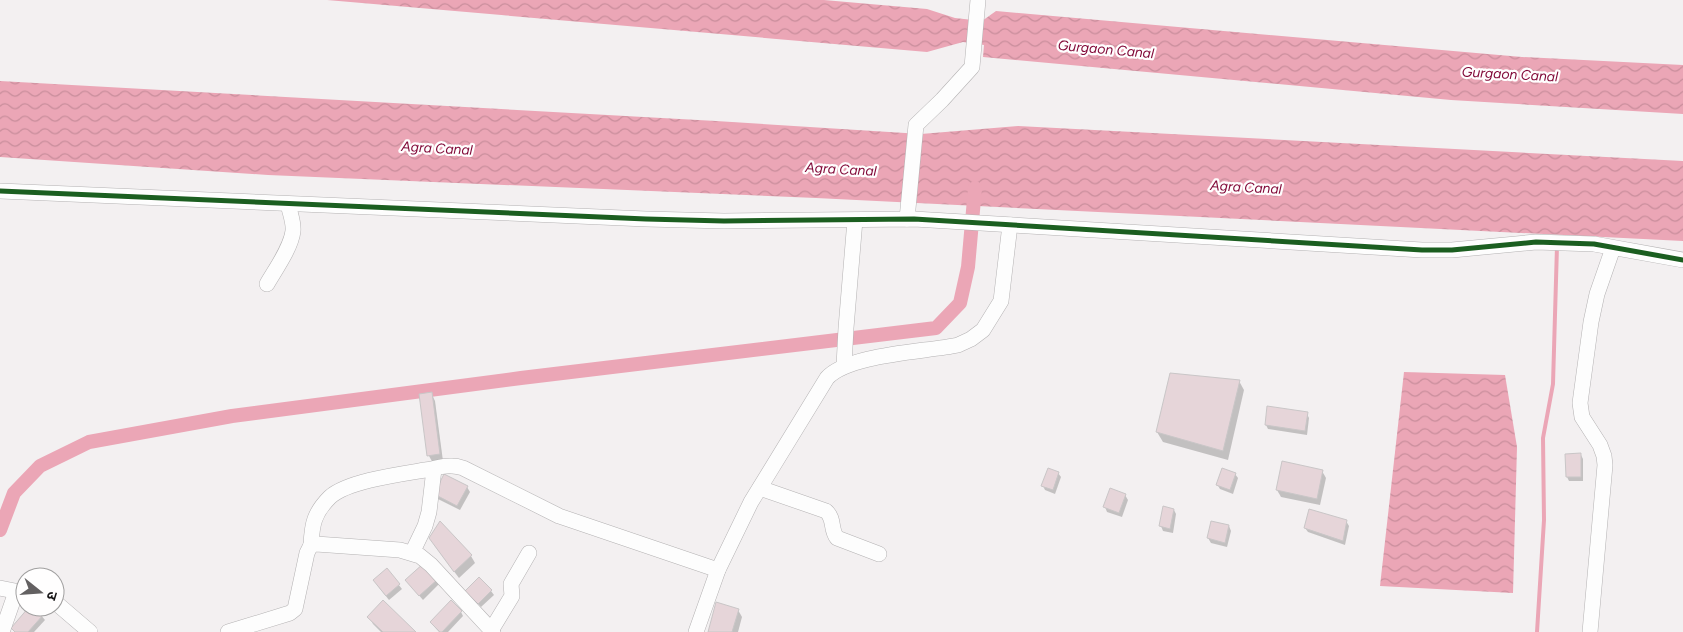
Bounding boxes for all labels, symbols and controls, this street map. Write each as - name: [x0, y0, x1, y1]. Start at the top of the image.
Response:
- water label: Gurgaon Canal: [1057, 37, 1156, 62]
- water label: Gurgaon Canal: [1461, 63, 1559, 86]
- water label: Agra Canal: [400, 138, 474, 159]
- water label: Agra Canal: [804, 159, 878, 180]
- water label: Agra Canal: [1209, 177, 1283, 198]
- north arrow: [15, 567, 65, 617]
- text: उ: [42, 589, 61, 603]

